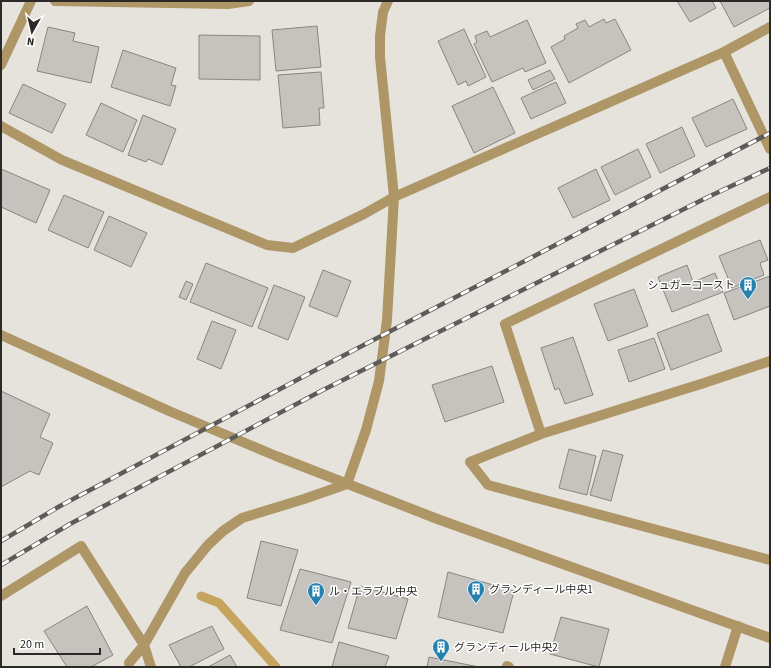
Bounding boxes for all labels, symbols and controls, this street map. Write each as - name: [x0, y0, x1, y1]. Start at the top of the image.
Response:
- north arrow: [12, 12, 52, 52]
- text: N: [26, 33, 35, 49]
- building icon: シュガーコースト: [738, 275, 758, 300]
- place label: シュガーコースト: [648, 278, 735, 293]
- building icon: グランディール中央1: [466, 579, 486, 604]
- building icon: ル・エラブル中央: [306, 581, 326, 606]
- place label: グランディール中央1: [489, 582, 593, 597]
- place label: ル・エラブル中央: [329, 584, 418, 599]
- scale bar: [14, 630, 100, 656]
- text: 20 m: [20, 636, 44, 653]
- building icon: グランディール中央2: [431, 637, 451, 662]
- place label: グランディール中央2: [454, 640, 558, 655]

